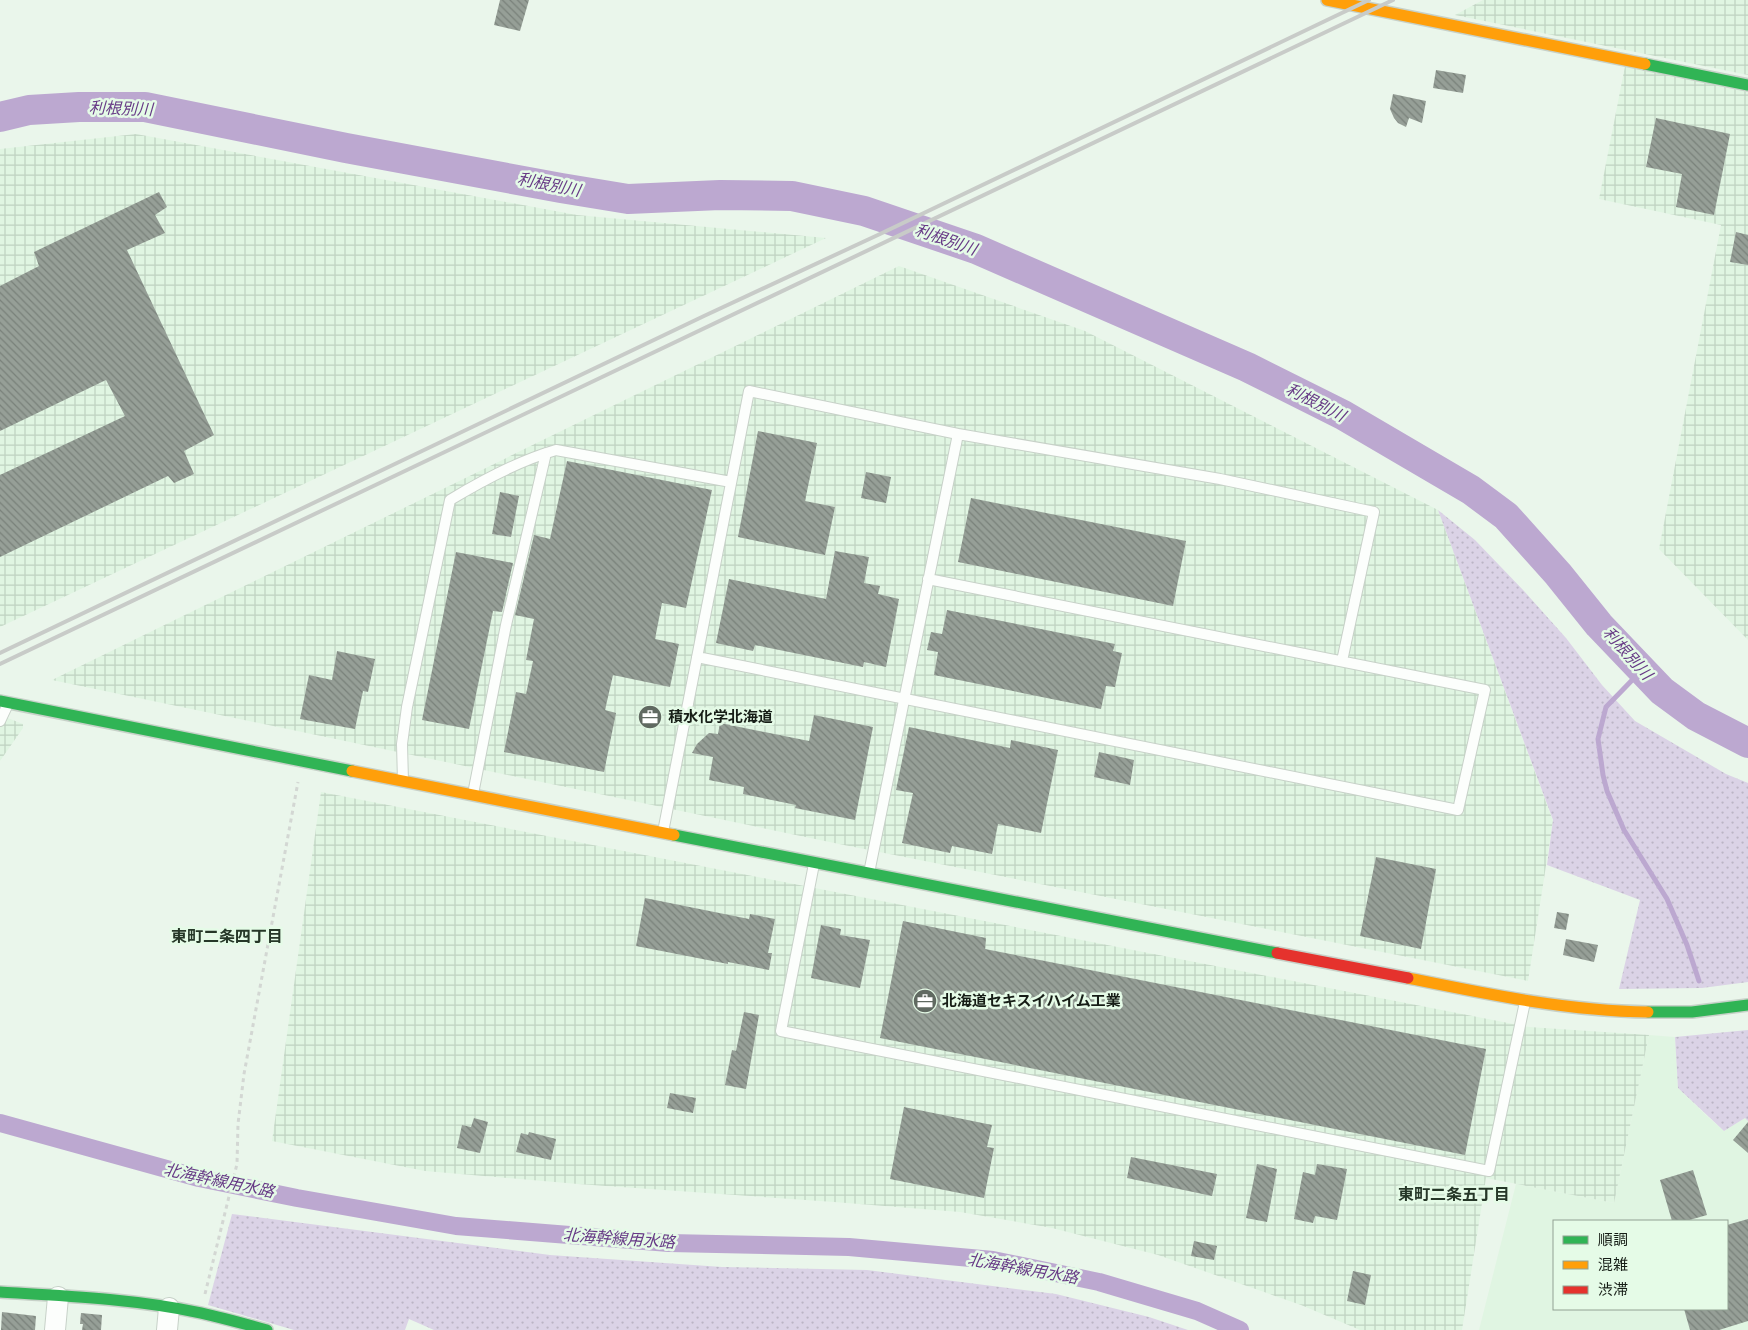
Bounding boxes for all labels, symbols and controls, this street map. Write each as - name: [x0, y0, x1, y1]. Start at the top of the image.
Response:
- water label: 利根別川: [89, 96, 155, 120]
- water label: 利根別川: [515, 167, 584, 201]
- water label: 利根別川: [912, 218, 982, 260]
- water label: 利根別川: [1282, 378, 1351, 427]
- water label: 利根別川: [1598, 622, 1659, 686]
- office icon: 積水化学北海道: [637, 704, 663, 730]
- place label: 積水化学北海道: [668, 706, 773, 726]
- district label: 東町二条四丁目: [171, 925, 283, 947]
- office icon: 北海道セキスイハイム工業: [912, 988, 938, 1014]
- place label: 北海道セキスイハイム工業: [942, 990, 1121, 1010]
- water label: 北海幹線用水路: [162, 1158, 278, 1203]
- district label: 東町二条五丁目: [1398, 1183, 1510, 1205]
- legend: [1553, 1220, 1728, 1310]
- water label: 北海幹線用水路: [562, 1223, 678, 1253]
- text: 順調: [1598, 1229, 1628, 1249]
- water label: 北海幹線用水路: [966, 1247, 1082, 1289]
- text: 混雑: [1598, 1254, 1628, 1274]
- text: 渋滞: [1598, 1279, 1628, 1299]

